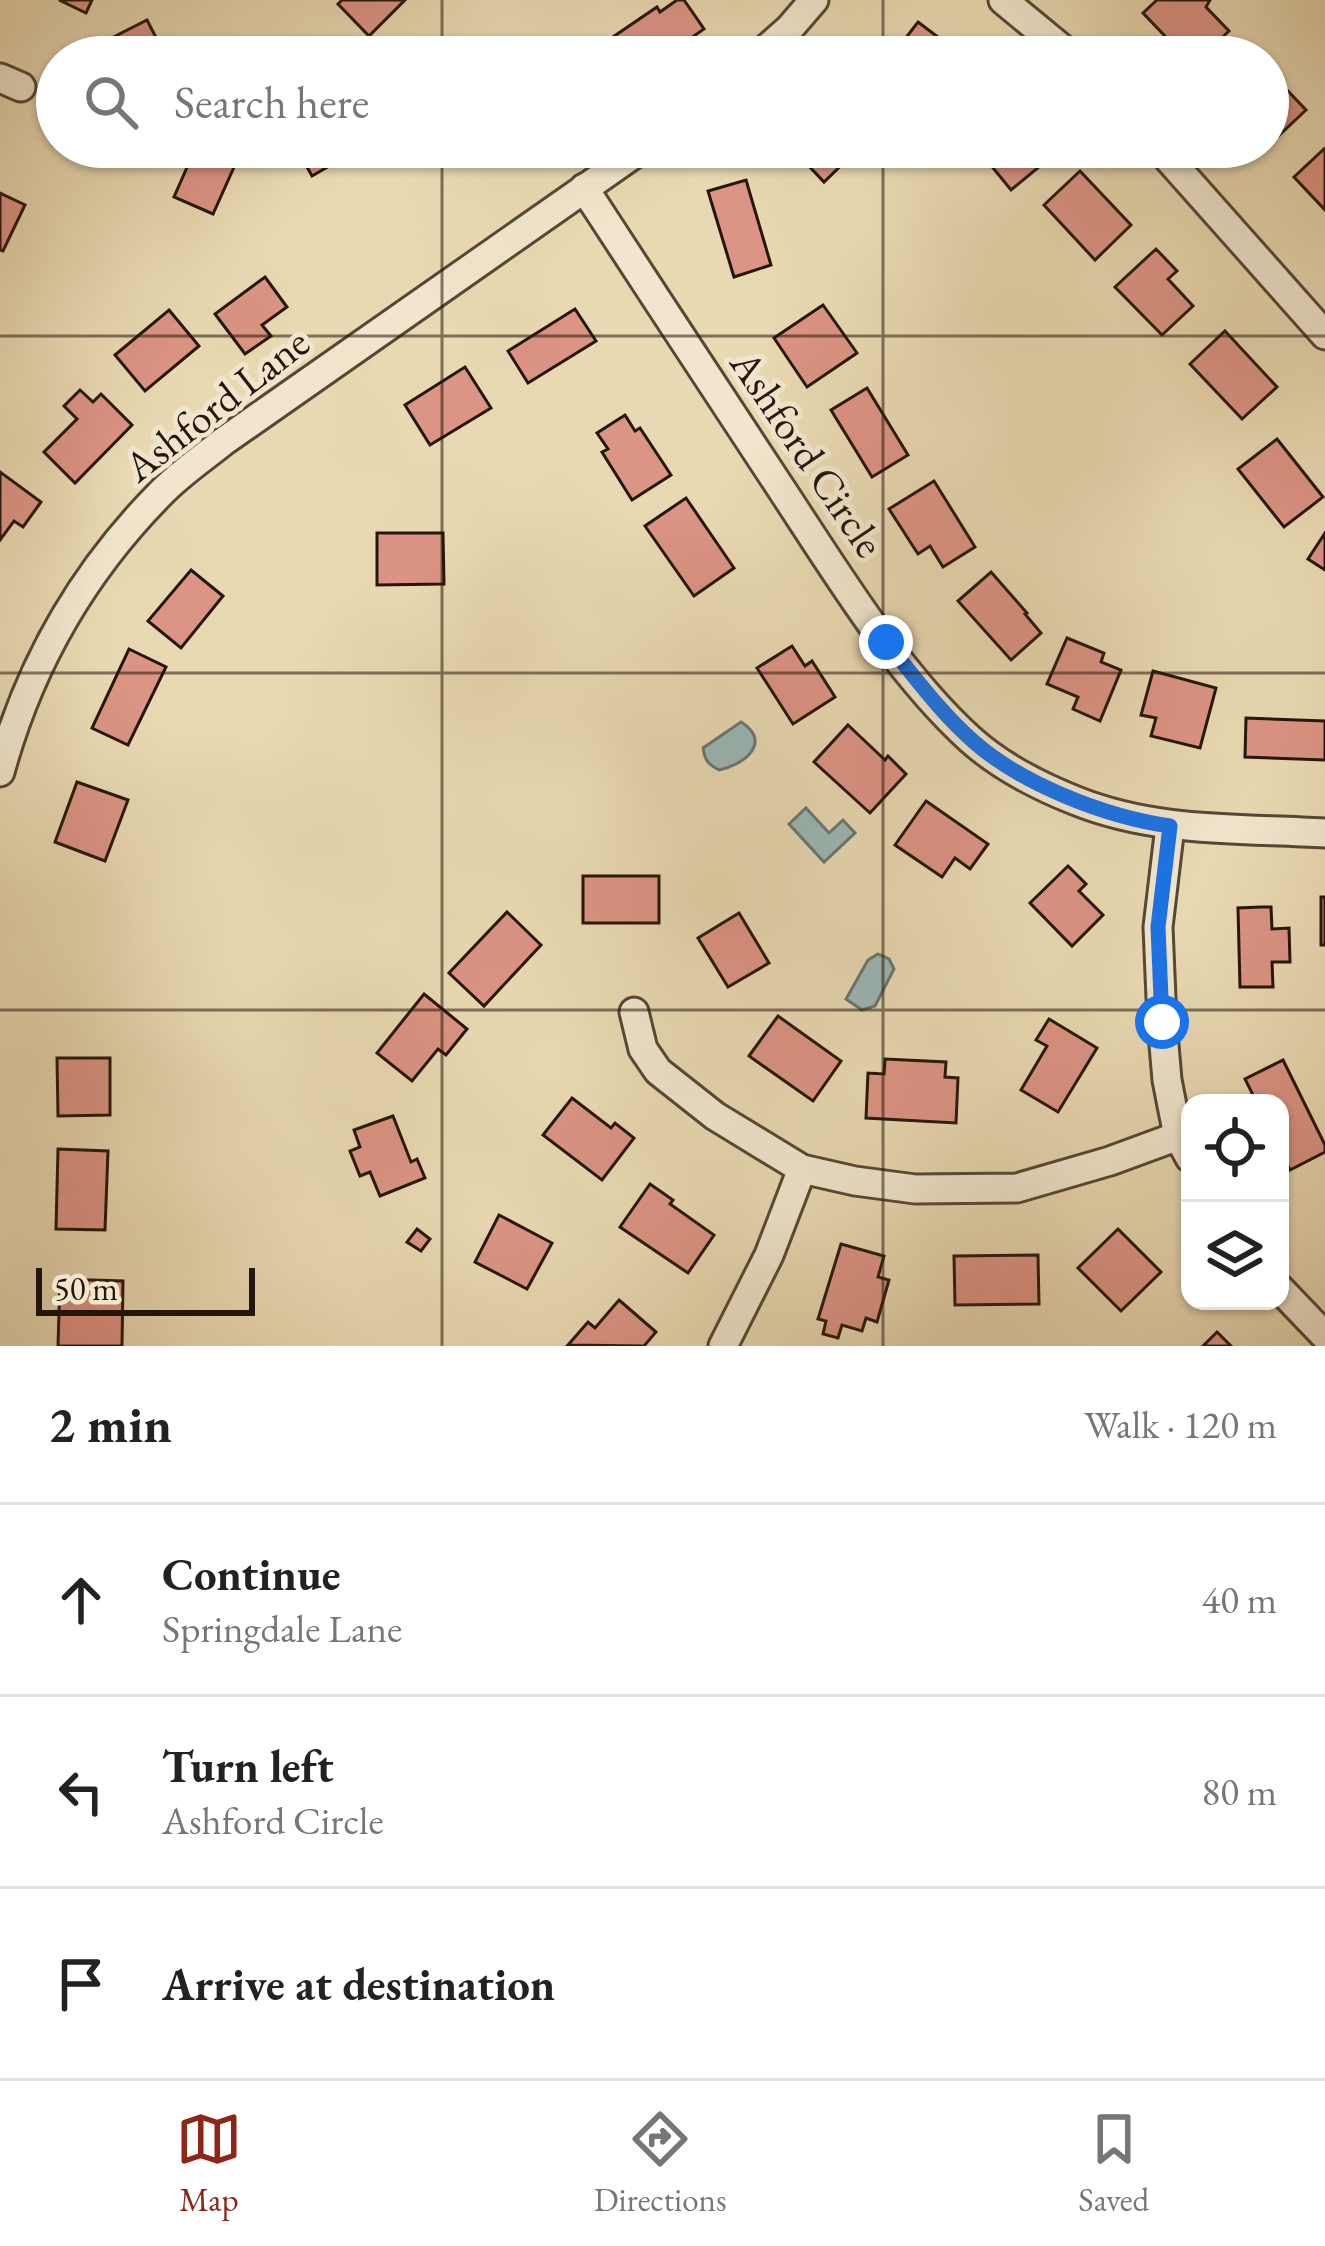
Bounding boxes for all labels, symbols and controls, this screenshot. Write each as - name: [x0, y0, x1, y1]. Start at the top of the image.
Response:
- search box: [36, 36, 1289, 168]
- icon: search: [78, 69, 144, 135]
- text: Search here: [174, 73, 369, 131]
- street label: Ashford Lane: [112, 315, 320, 495]
- street label: Ashford Circle: [717, 338, 897, 568]
- route end: [859, 615, 913, 669]
- route start: [1135, 995, 1189, 1049]
- map controls: [1181, 1094, 1289, 1310]
- button: locate: [1181, 1094, 1289, 1202]
- button: layers: [1181, 1202, 1289, 1310]
- scale bar: [36, 1262, 255, 1315]
- text: 50 m: [54, 1267, 118, 1310]
- text: 2 min: [48, 1391, 172, 1457]
- text: Walk · 120 m: [1084, 1399, 1277, 1450]
- text: Continue: [162, 1545, 340, 1603]
- icon: ahead: [48, 1567, 114, 1633]
- text: 40 m: [1201, 1574, 1277, 1625]
- text: Springdale Lane: [162, 1603, 402, 1654]
- text: Turn left: [162, 1737, 334, 1795]
- icon: left: [48, 1759, 114, 1825]
- text: 80 m: [1201, 1766, 1277, 1817]
- text: Ashford Circle: [162, 1795, 384, 1846]
- icon: arrive: [48, 1951, 114, 2017]
- text: Arrive at destination: [162, 1955, 555, 2013]
- tab: Map: [176, 2106, 242, 2221]
- tab: Directions: [594, 2106, 727, 2221]
- tab: Saved: [1078, 2106, 1149, 2221]

